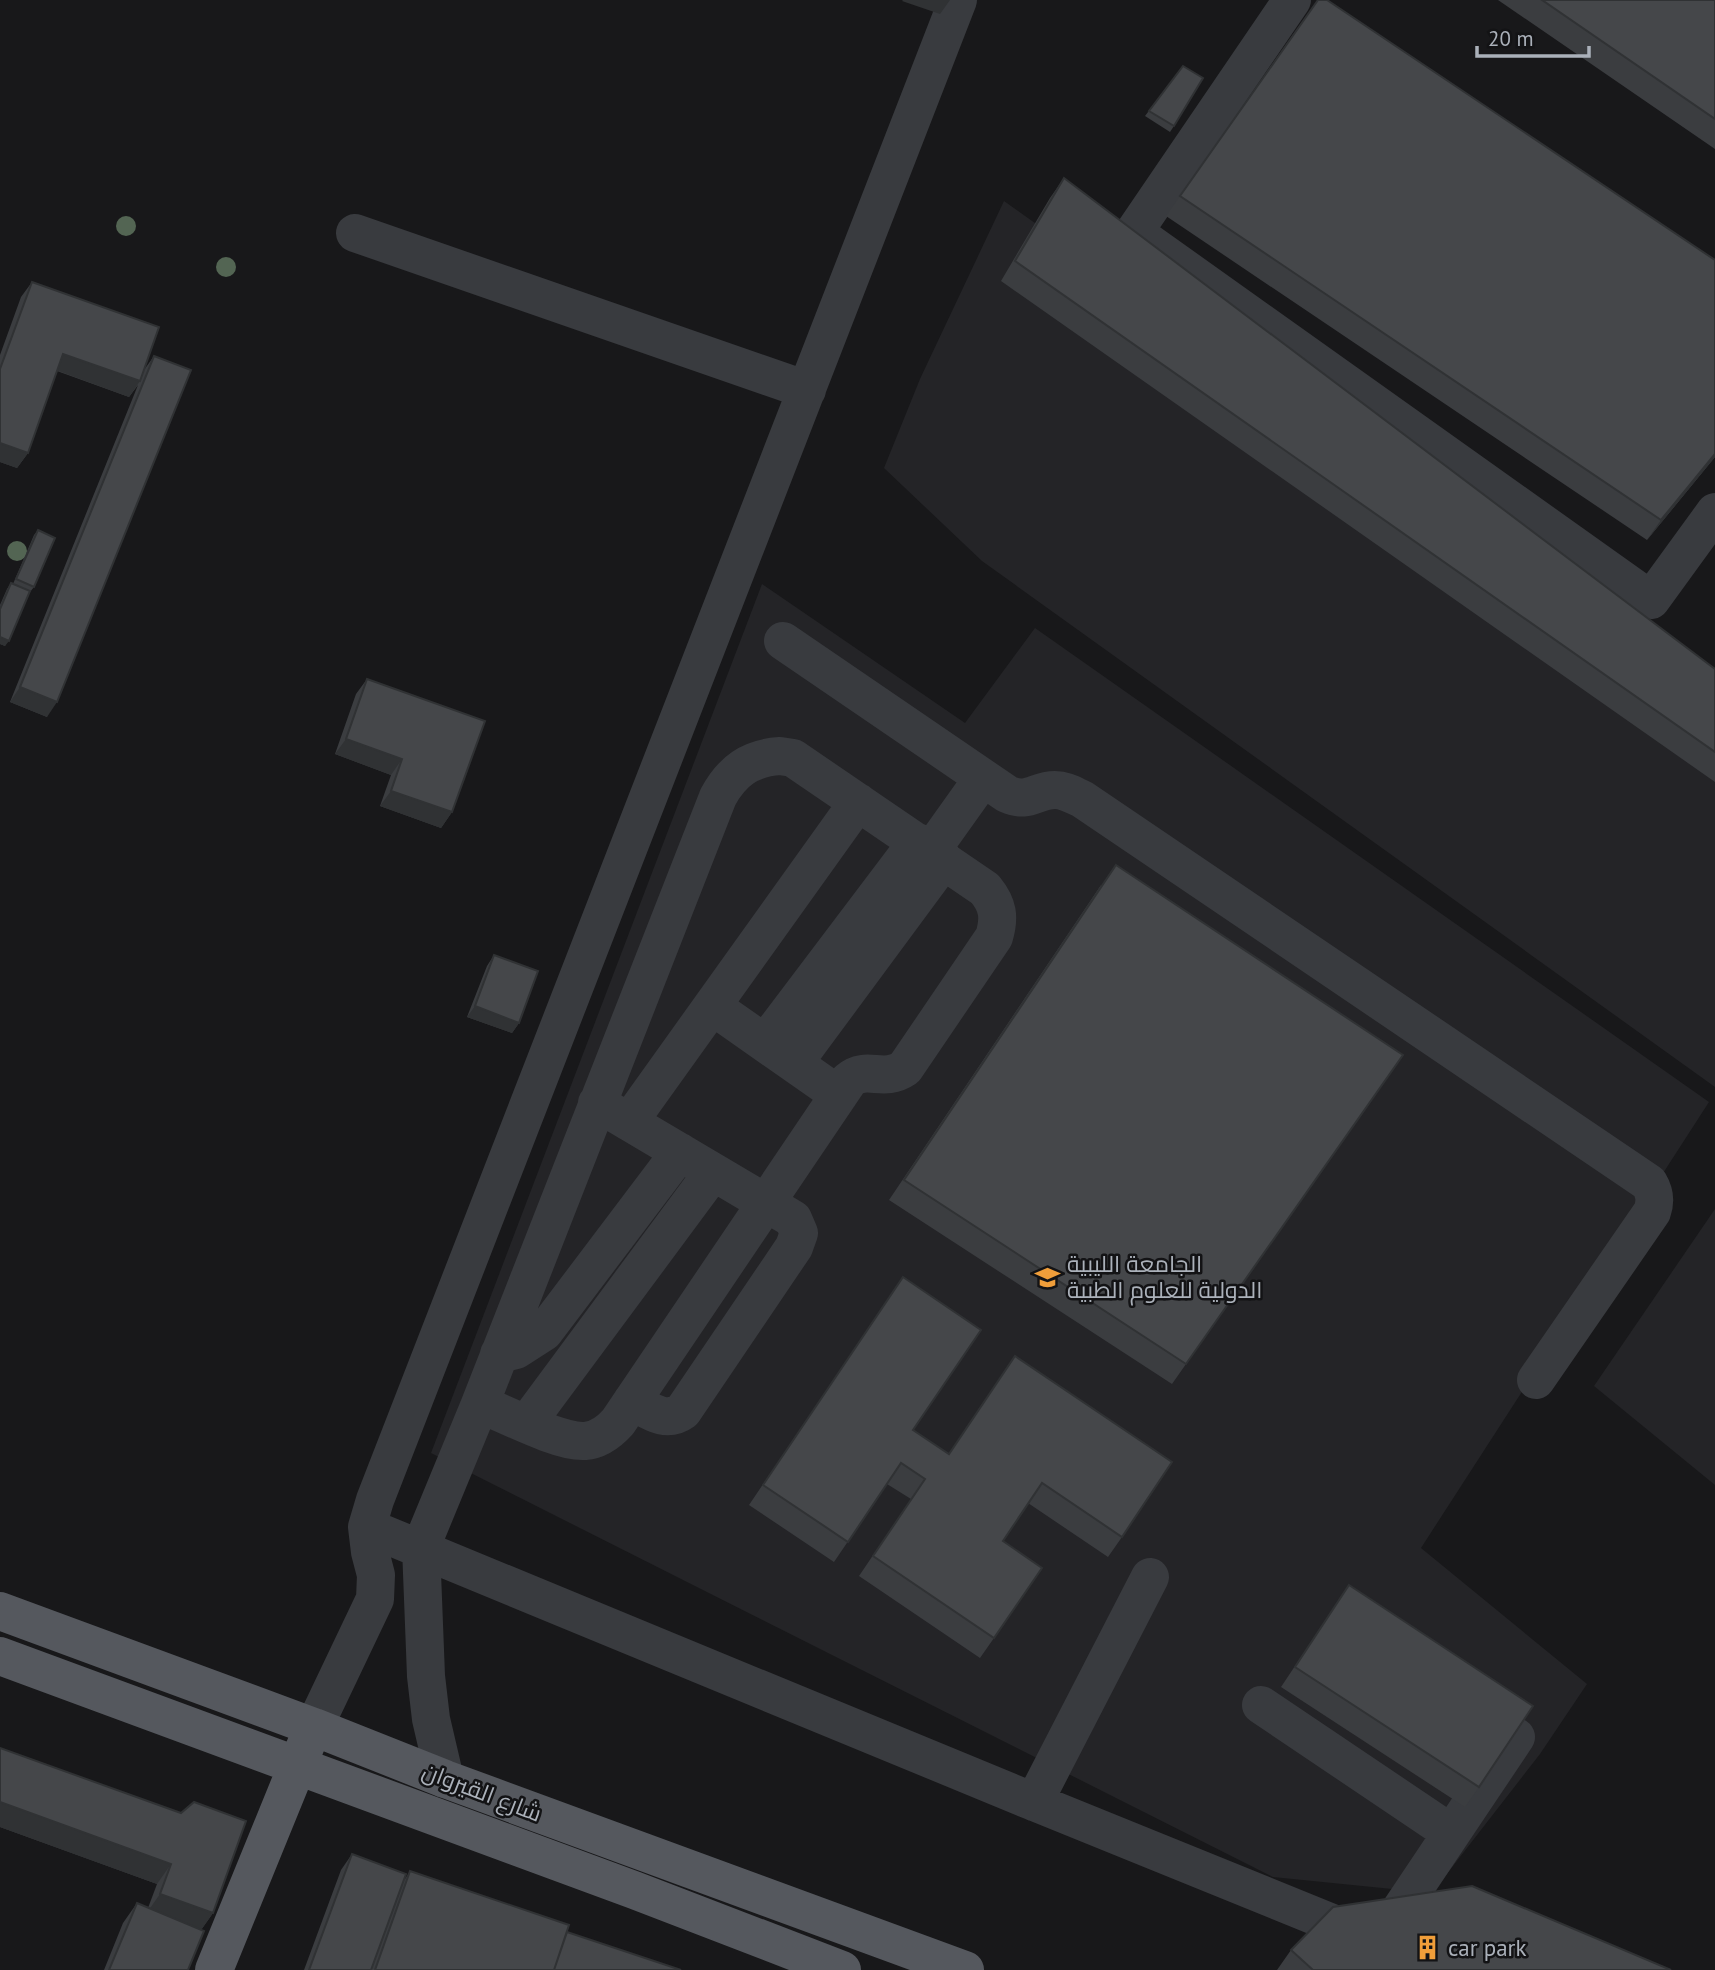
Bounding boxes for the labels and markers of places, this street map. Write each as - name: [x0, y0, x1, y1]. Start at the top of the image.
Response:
- place label: الجامعة الليبية الدولية للعلوم الطبية: [1067, 1249, 1262, 1306]
- school or university icon: الجامعة الليبية الدولية للعلوم الطبية: [1033, 1263, 1061, 1291]
- place label: car park: [1448, 1933, 1526, 1962]
- building icon: car park: [1414, 1934, 1442, 1962]

